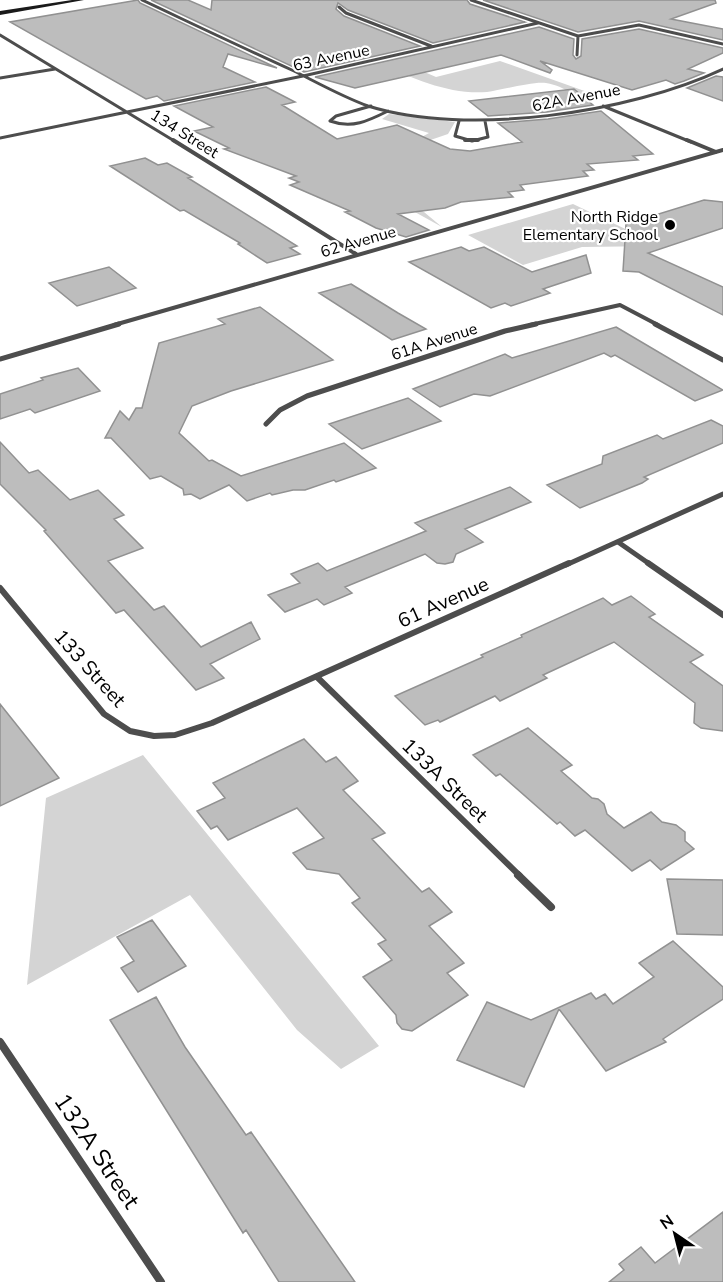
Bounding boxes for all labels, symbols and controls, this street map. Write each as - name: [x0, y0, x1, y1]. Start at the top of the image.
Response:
- street label: 63 Avenue: [291, 39, 372, 77]
- street label: 62A Avenue: [530, 79, 622, 117]
- street label: 134 Street: [146, 104, 223, 164]
- place label: North Ridge Elementary School: [523, 206, 658, 246]
- marker: North Ridge Elementary School: [663, 218, 677, 232]
- street label: 62 Avenue: [318, 221, 399, 263]
- street label: 61A Avenue: [388, 318, 480, 366]
- street label: 61 Avenue: [393, 570, 493, 635]
- street label: 133 Street: [48, 624, 132, 714]
- street label: 133A Street: [396, 732, 494, 829]
- street label: 132A Street: [47, 1087, 148, 1215]
- north arrow: [645, 1204, 705, 1264]
- text: N: [656, 1210, 678, 1235]

